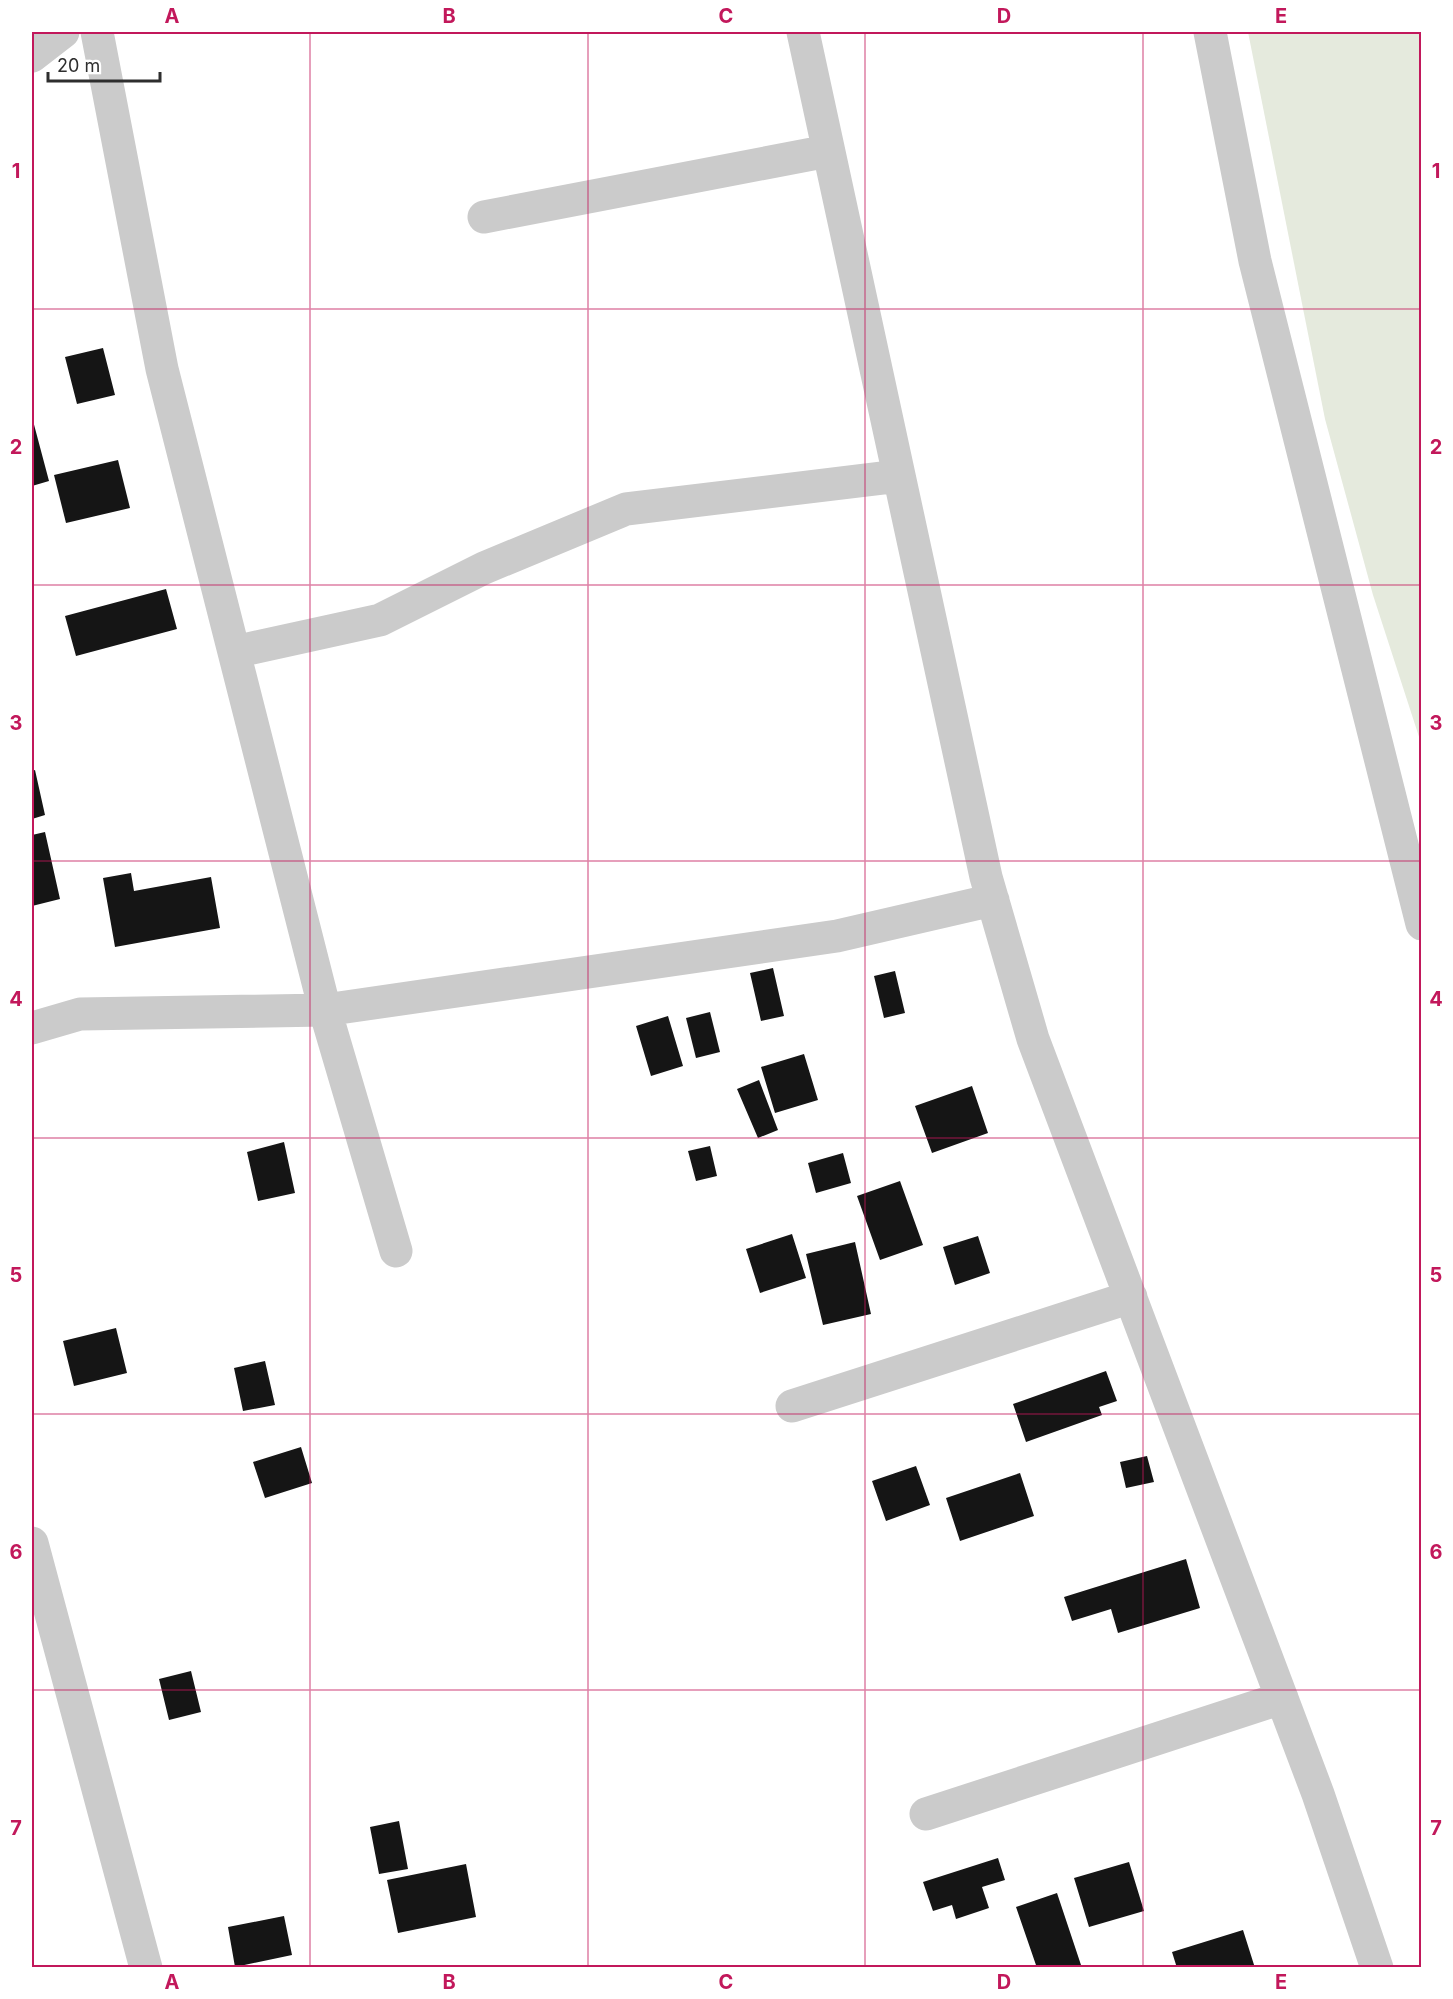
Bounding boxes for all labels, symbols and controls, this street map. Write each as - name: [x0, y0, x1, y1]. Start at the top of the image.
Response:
- text: A: [165, 4, 180, 28]
- text: B: [442, 4, 456, 28]
- text: C: [719, 4, 733, 28]
- text: D: [997, 4, 1011, 28]
- text: E: [1275, 4, 1287, 28]
- scale bar: [48, 45, 160, 83]
- text: 20 m: [57, 55, 100, 76]
- text: 1: [12, 159, 20, 183]
- text: 1: [1432, 159, 1440, 183]
- text: 2: [10, 435, 22, 459]
- text: 2: [1430, 435, 1442, 459]
- text: 3: [10, 711, 22, 735]
- text: 3: [1430, 711, 1442, 735]
- text: 4: [9, 987, 23, 1011]
- text: 4: [1429, 987, 1443, 1011]
- text: 5: [10, 1263, 22, 1287]
- text: 5: [1430, 1263, 1442, 1287]
- text: 6: [10, 1540, 23, 1564]
- text: 6: [1430, 1540, 1443, 1564]
- text: 7: [10, 1816, 22, 1840]
- text: 7: [1430, 1816, 1442, 1840]
- text: A: [165, 1970, 180, 1994]
- text: B: [442, 1970, 456, 1994]
- text: C: [719, 1970, 733, 1994]
- text: D: [997, 1970, 1011, 1994]
- text: E: [1275, 1970, 1287, 1994]

